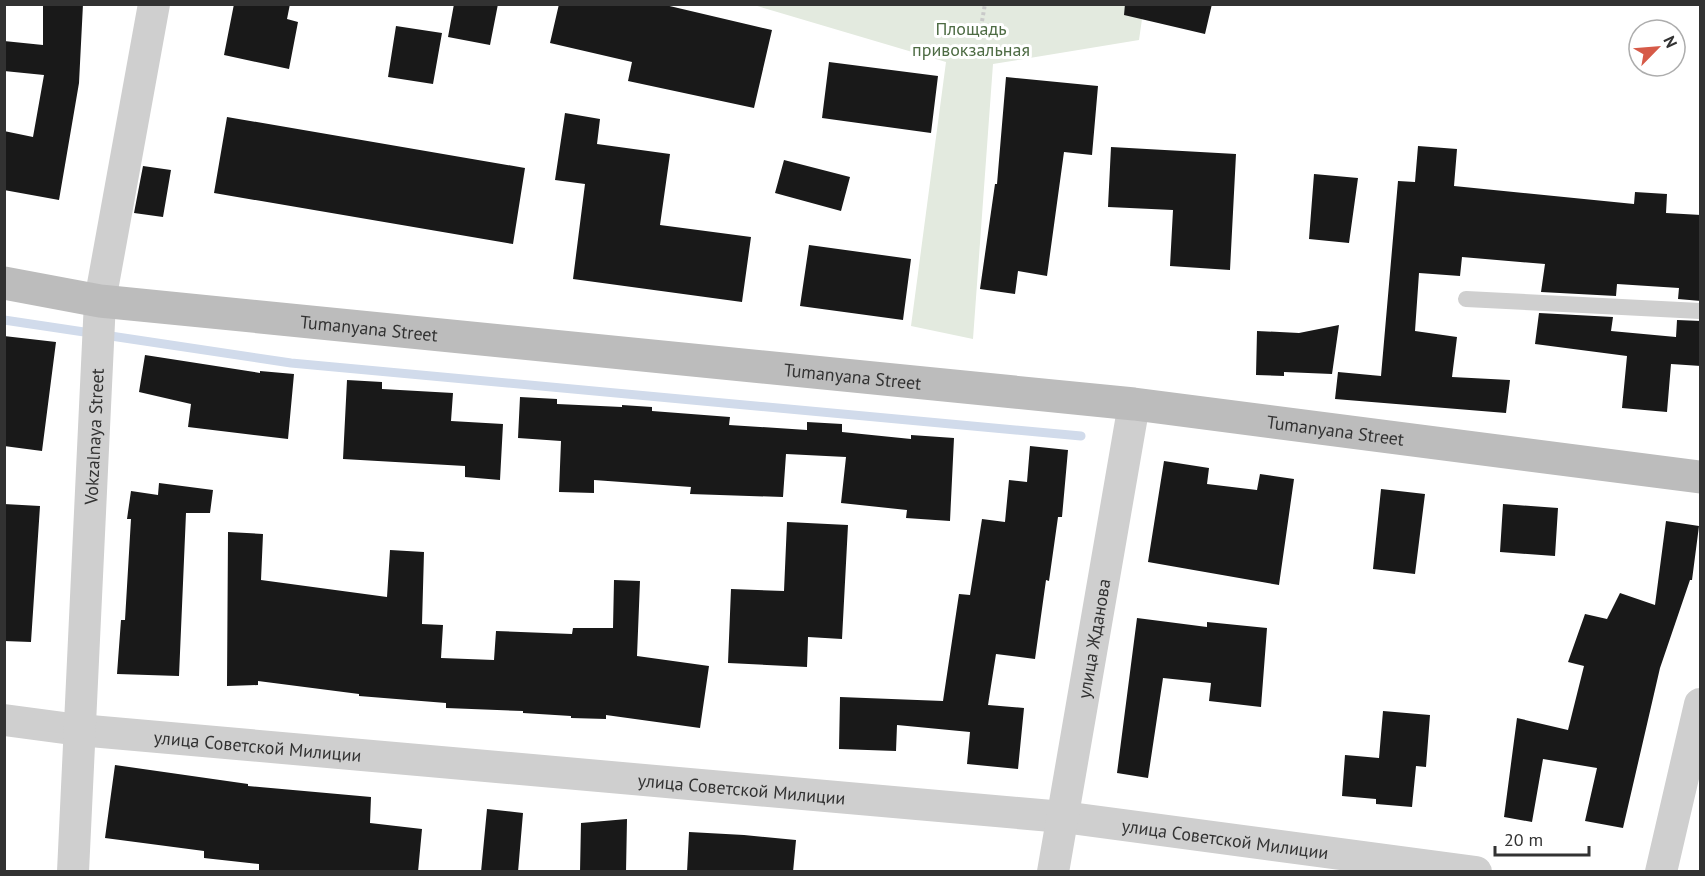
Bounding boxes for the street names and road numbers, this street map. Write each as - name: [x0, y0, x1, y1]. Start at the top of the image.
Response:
- street label: Tumanyana Street: [299, 310, 439, 346]
- street label: Tumanyana Street: [783, 358, 922, 394]
- street label: Vokzalnaya Street: [79, 368, 108, 506]
- street label: Tumanyana Street: [1266, 410, 1406, 450]
- street label: улица Жданова: [1072, 577, 1115, 700]
- street label: улица Советской Милиции: [153, 725, 362, 766]
- street label: улица Советской Милиции: [637, 768, 847, 809]
- street label: улица Советской Милиции: [1120, 813, 1330, 864]

